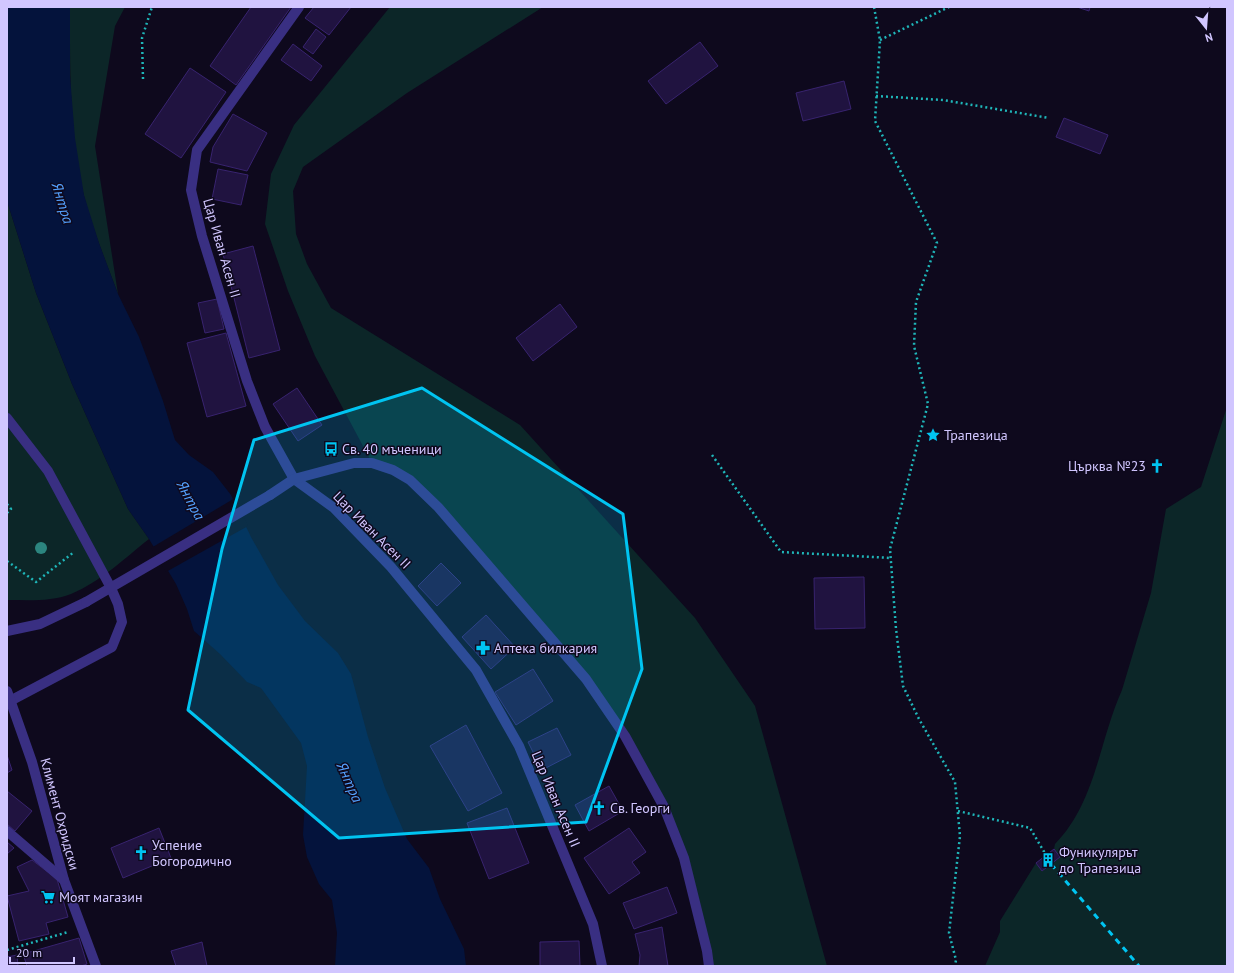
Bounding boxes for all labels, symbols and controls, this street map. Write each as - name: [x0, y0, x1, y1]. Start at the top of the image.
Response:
- north arrow: [1186, 8, 1226, 48]
- text: N: [1203, 30, 1214, 45]
- water label: Янтра: [47, 179, 78, 227]
- street label: Цар Иван Асен II: [199, 196, 245, 300]
- place label: Трапезица: [944, 426, 1008, 444]
- place icon: Трапезица: [925, 427, 941, 443]
- place label: Св. 40 мъченици: [342, 440, 442, 458]
- bus stop icon: Св. 40 мъченици: [323, 441, 339, 457]
- place label: Църква №23: [1068, 457, 1146, 475]
- church icon: Църква №23: [1149, 458, 1165, 474]
- water label: Янтра: [172, 476, 210, 524]
- street label: Цар Иван Асен II: [329, 487, 415, 573]
- place label: Аптека билкария: [494, 639, 597, 657]
- pharmacy icon: Аптека билкария: [475, 640, 491, 656]
- street label: Цар Иван Асен II: [528, 748, 584, 850]
- street label: Климент Охридски: [36, 756, 84, 872]
- water label: Янтра: [332, 758, 368, 806]
- place label: Св. Георги: [610, 799, 670, 817]
- church icon: Св. Георги: [591, 800, 607, 816]
- place label: Успение Богородично: [152, 836, 232, 870]
- place label: Фуникулярът до Трапезица: [1059, 843, 1141, 877]
- church icon: Успение Богородично: [133, 845, 149, 861]
- building icon: Фуникулярът до Трапезица: [1040, 852, 1056, 868]
- place label: Моят магазин: [59, 888, 143, 906]
- supermarket icon: Моят магазин: [40, 889, 56, 905]
- scale bar: [10, 939, 74, 965]
- text: 20 m: [16, 945, 42, 960]

